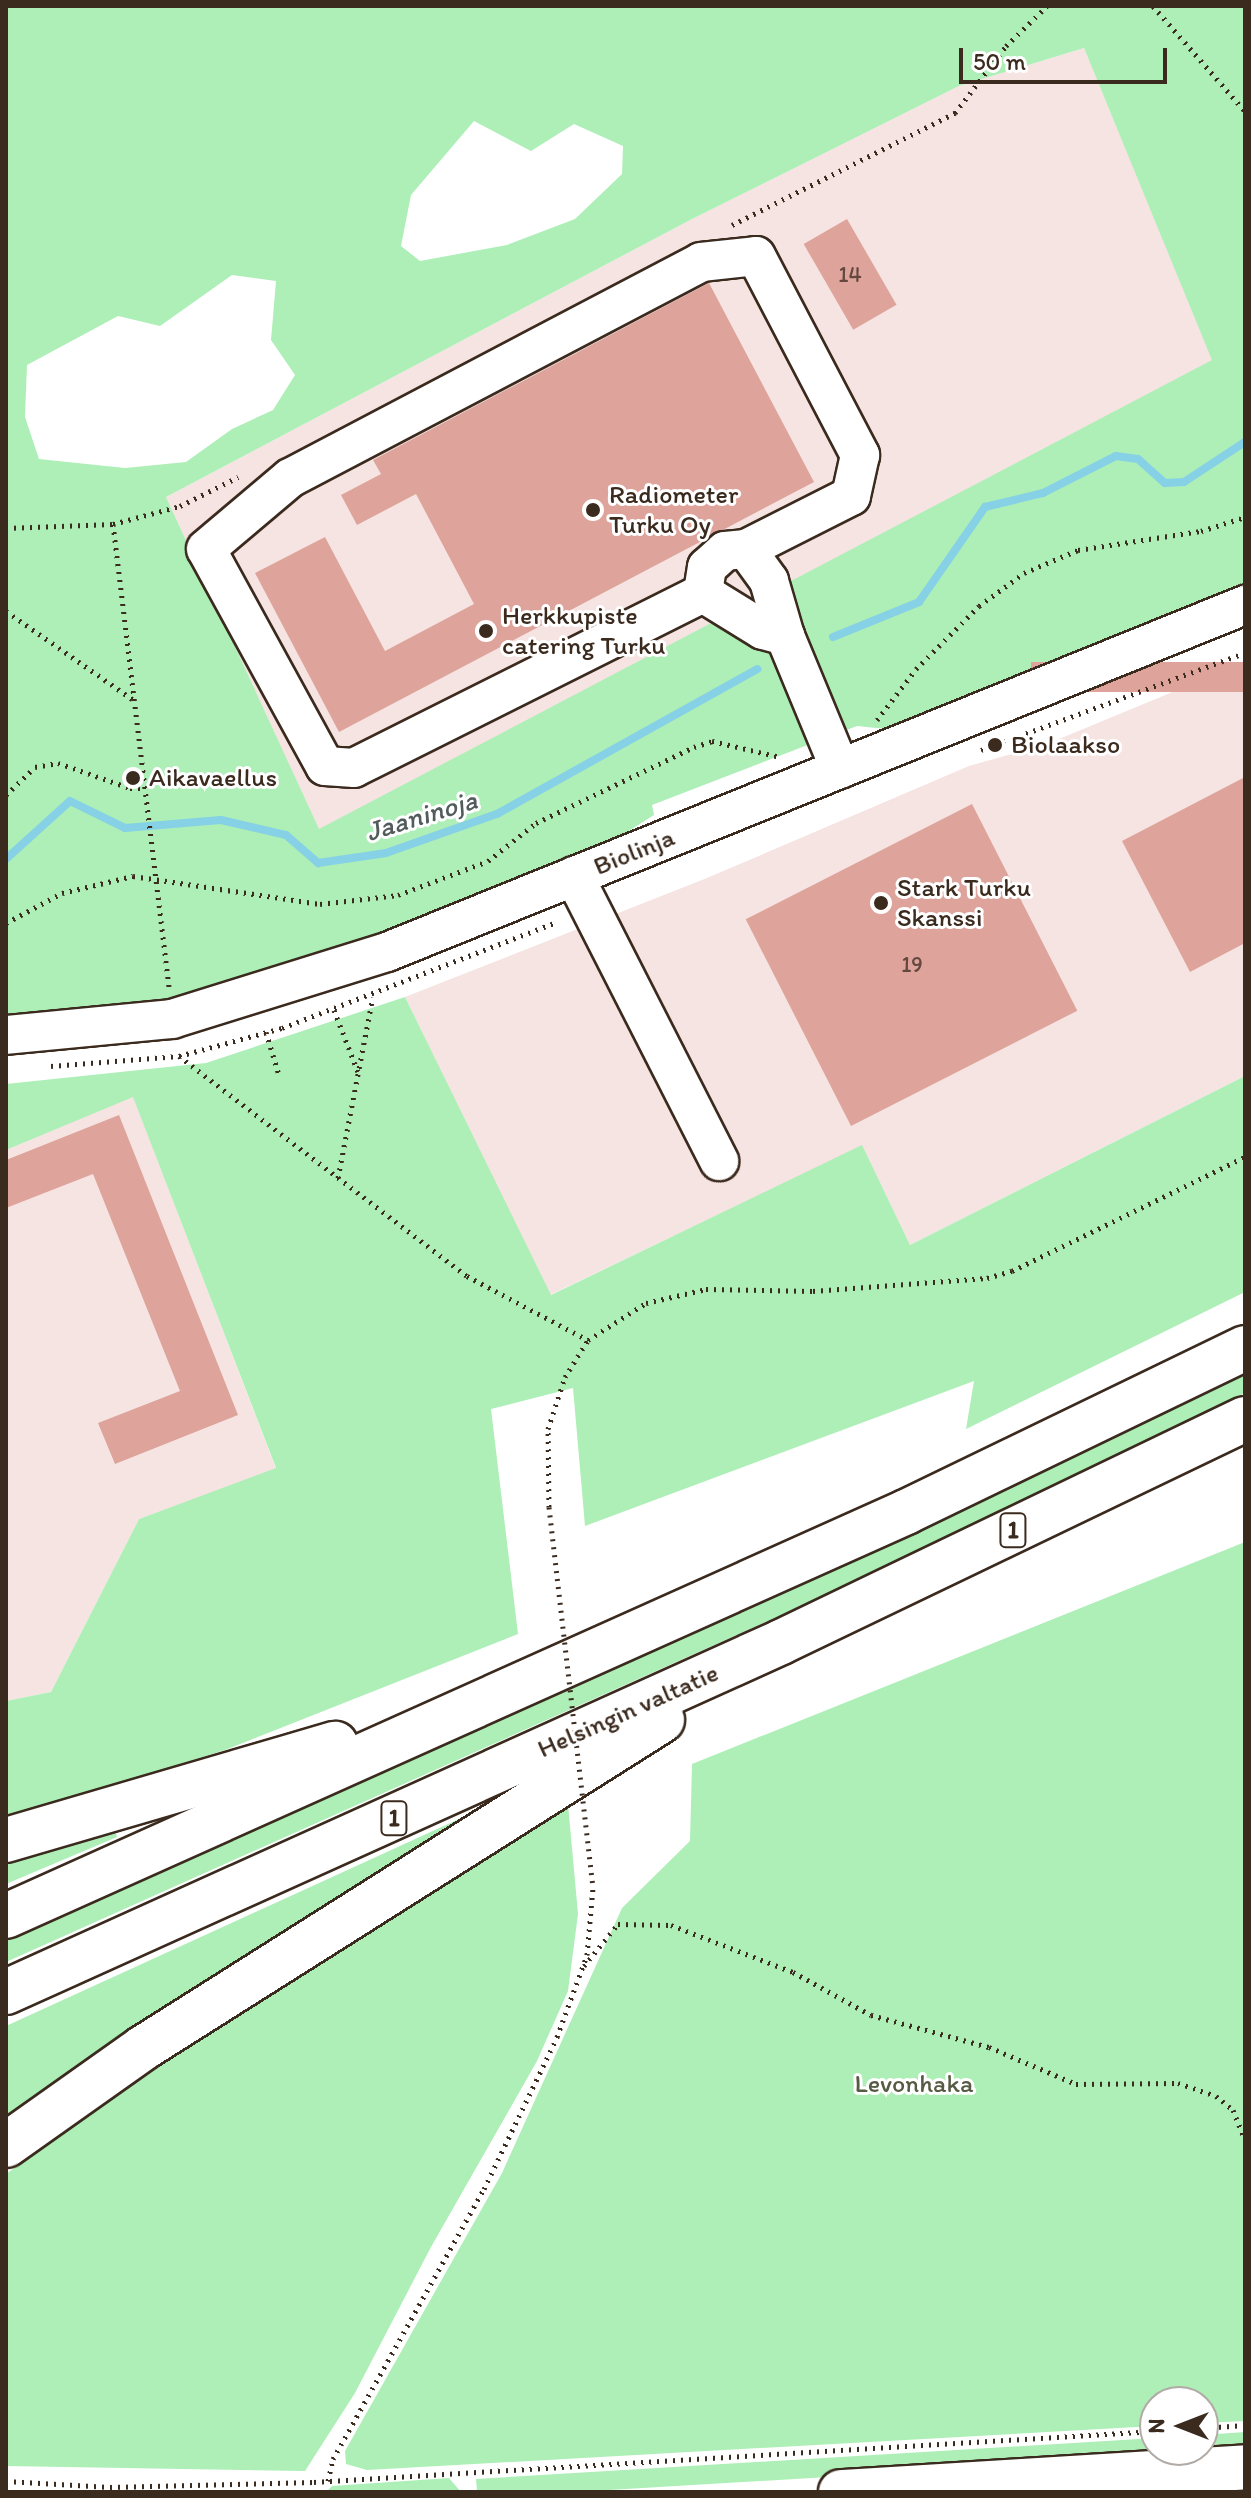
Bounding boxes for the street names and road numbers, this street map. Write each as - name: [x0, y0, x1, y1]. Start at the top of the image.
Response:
- street label: Biolinja: [589, 822, 679, 882]
- road number: 1: [999, 1510, 1027, 1550]
- street label: Helsingin valtatie: [533, 1657, 723, 1765]
- road number: 1: [380, 1798, 408, 1838]

